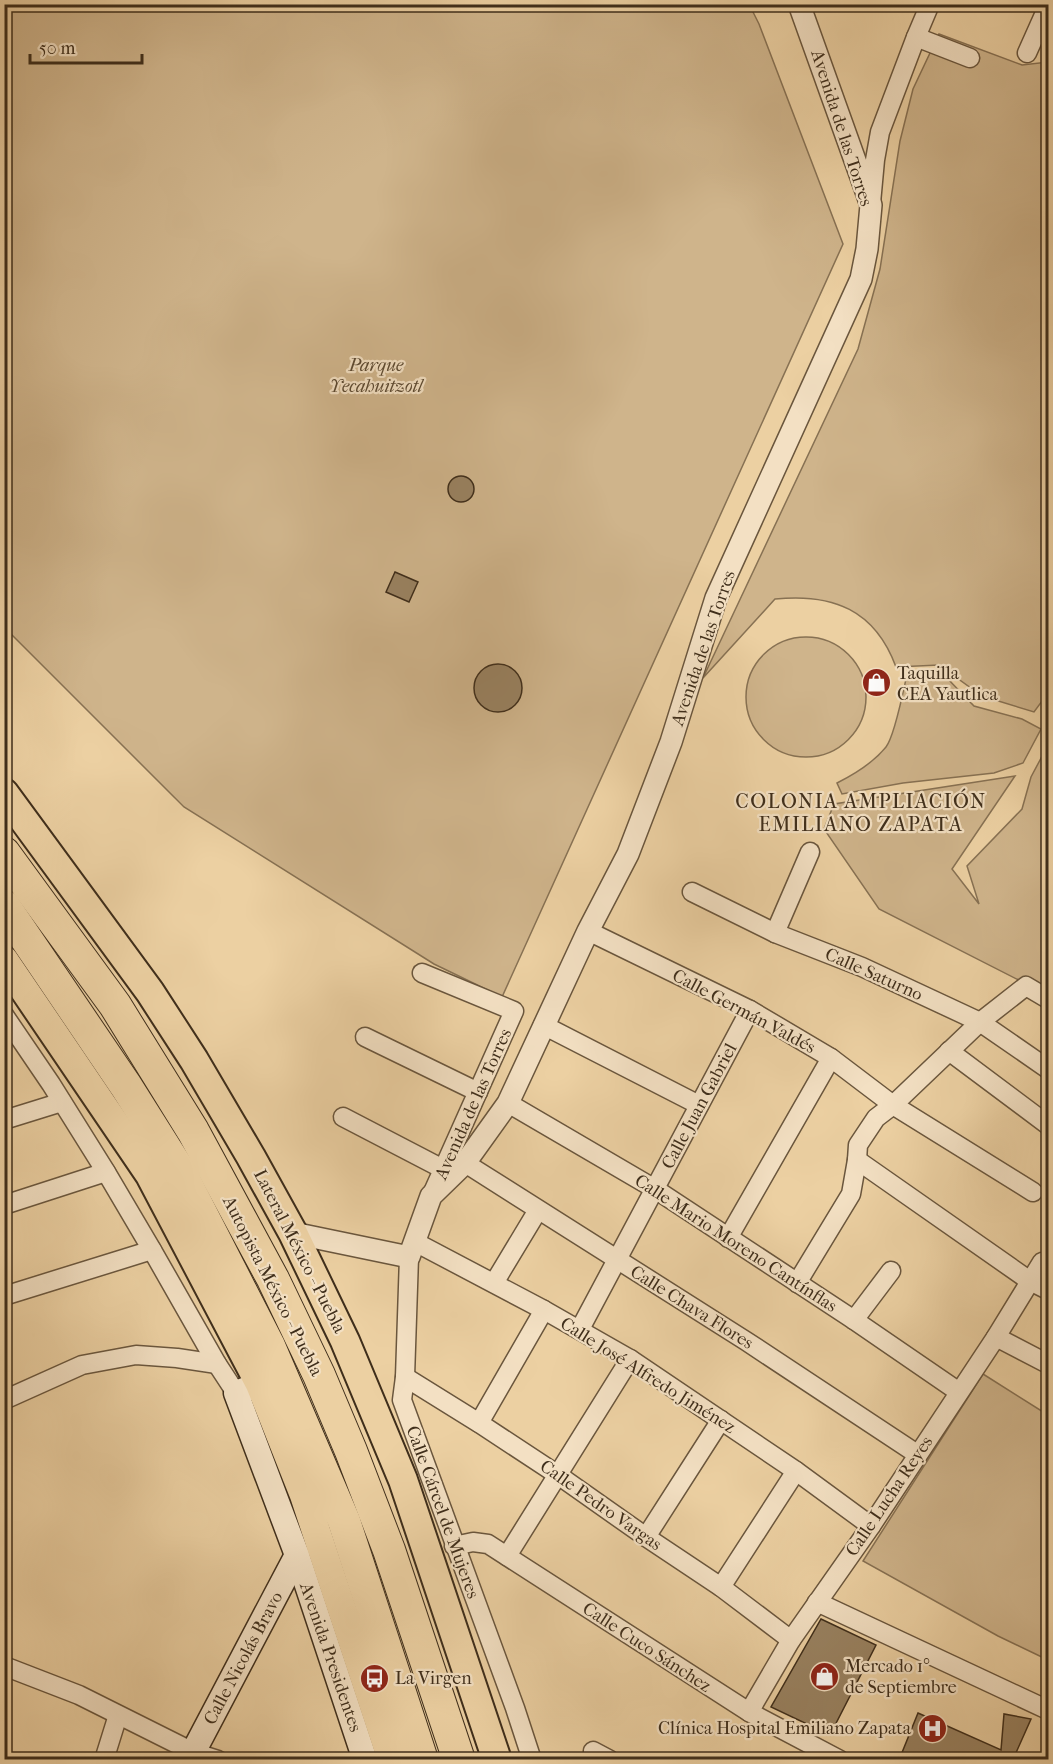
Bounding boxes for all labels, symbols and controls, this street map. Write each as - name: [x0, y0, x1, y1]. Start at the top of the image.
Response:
- scale bar: [30, 27, 142, 65]
- text: 50 m: [39, 38, 76, 59]
- street label: Avenida de las Torres: [806, 46, 877, 209]
- park label: Parque Yecahuitzotl: [330, 355, 425, 397]
- street label: Avenida de las Torres: [667, 567, 740, 730]
- place label: Taquilla CEA Yautlica: [897, 663, 998, 705]
- shop icon: Taquilla CEA Yautlica: [860, 667, 892, 699]
- district label: COLONIA AMPLIACIÓN EMILIANO ZAPATA: [735, 788, 987, 836]
- street label: Calle Saturno: [822, 944, 926, 1005]
- street label: Calle Germán Valdés: [669, 965, 819, 1058]
- street label: Avenida de las Torres: [430, 1025, 516, 1184]
- street label: Calle Juan Gabriel: [657, 1040, 741, 1173]
- street label: Lateral México - Puebla: [249, 1166, 350, 1337]
- street label: Calle Mario Moreno Cantínflas: [631, 1170, 841, 1317]
- street label: Autopista México - Puebla: [218, 1192, 327, 1380]
- street label: Calle Chava Flores: [626, 1261, 757, 1354]
- street label: Calle José Alfredo Jiménez: [556, 1313, 739, 1438]
- street label: Calle Cárcel de Mujeres: [401, 1423, 484, 1602]
- street label: Calle Lucha Reyes: [841, 1432, 938, 1560]
- street label: Calle Pedro Vargas: [536, 1456, 666, 1555]
- street label: Avenida Presidentes: [295, 1579, 366, 1735]
- street label: Calle Nicolás Bravo: [200, 1588, 287, 1728]
- street label: Calle Cuco Sánchez: [579, 1598, 715, 1697]
- place label: Mercado 1° de Septiembre: [845, 1656, 957, 1698]
- shop icon: Mercado 1° de Septiembre: [808, 1660, 840, 1692]
- bus stop icon: La Virgen: [358, 1662, 390, 1694]
- place label: La Virgen: [395, 1668, 472, 1689]
- hospital icon: Clínica Hospital Emiliano Zapata: [916, 1712, 948, 1744]
- place label: Clínica Hospital Emiliano Zapata: [658, 1718, 912, 1739]

